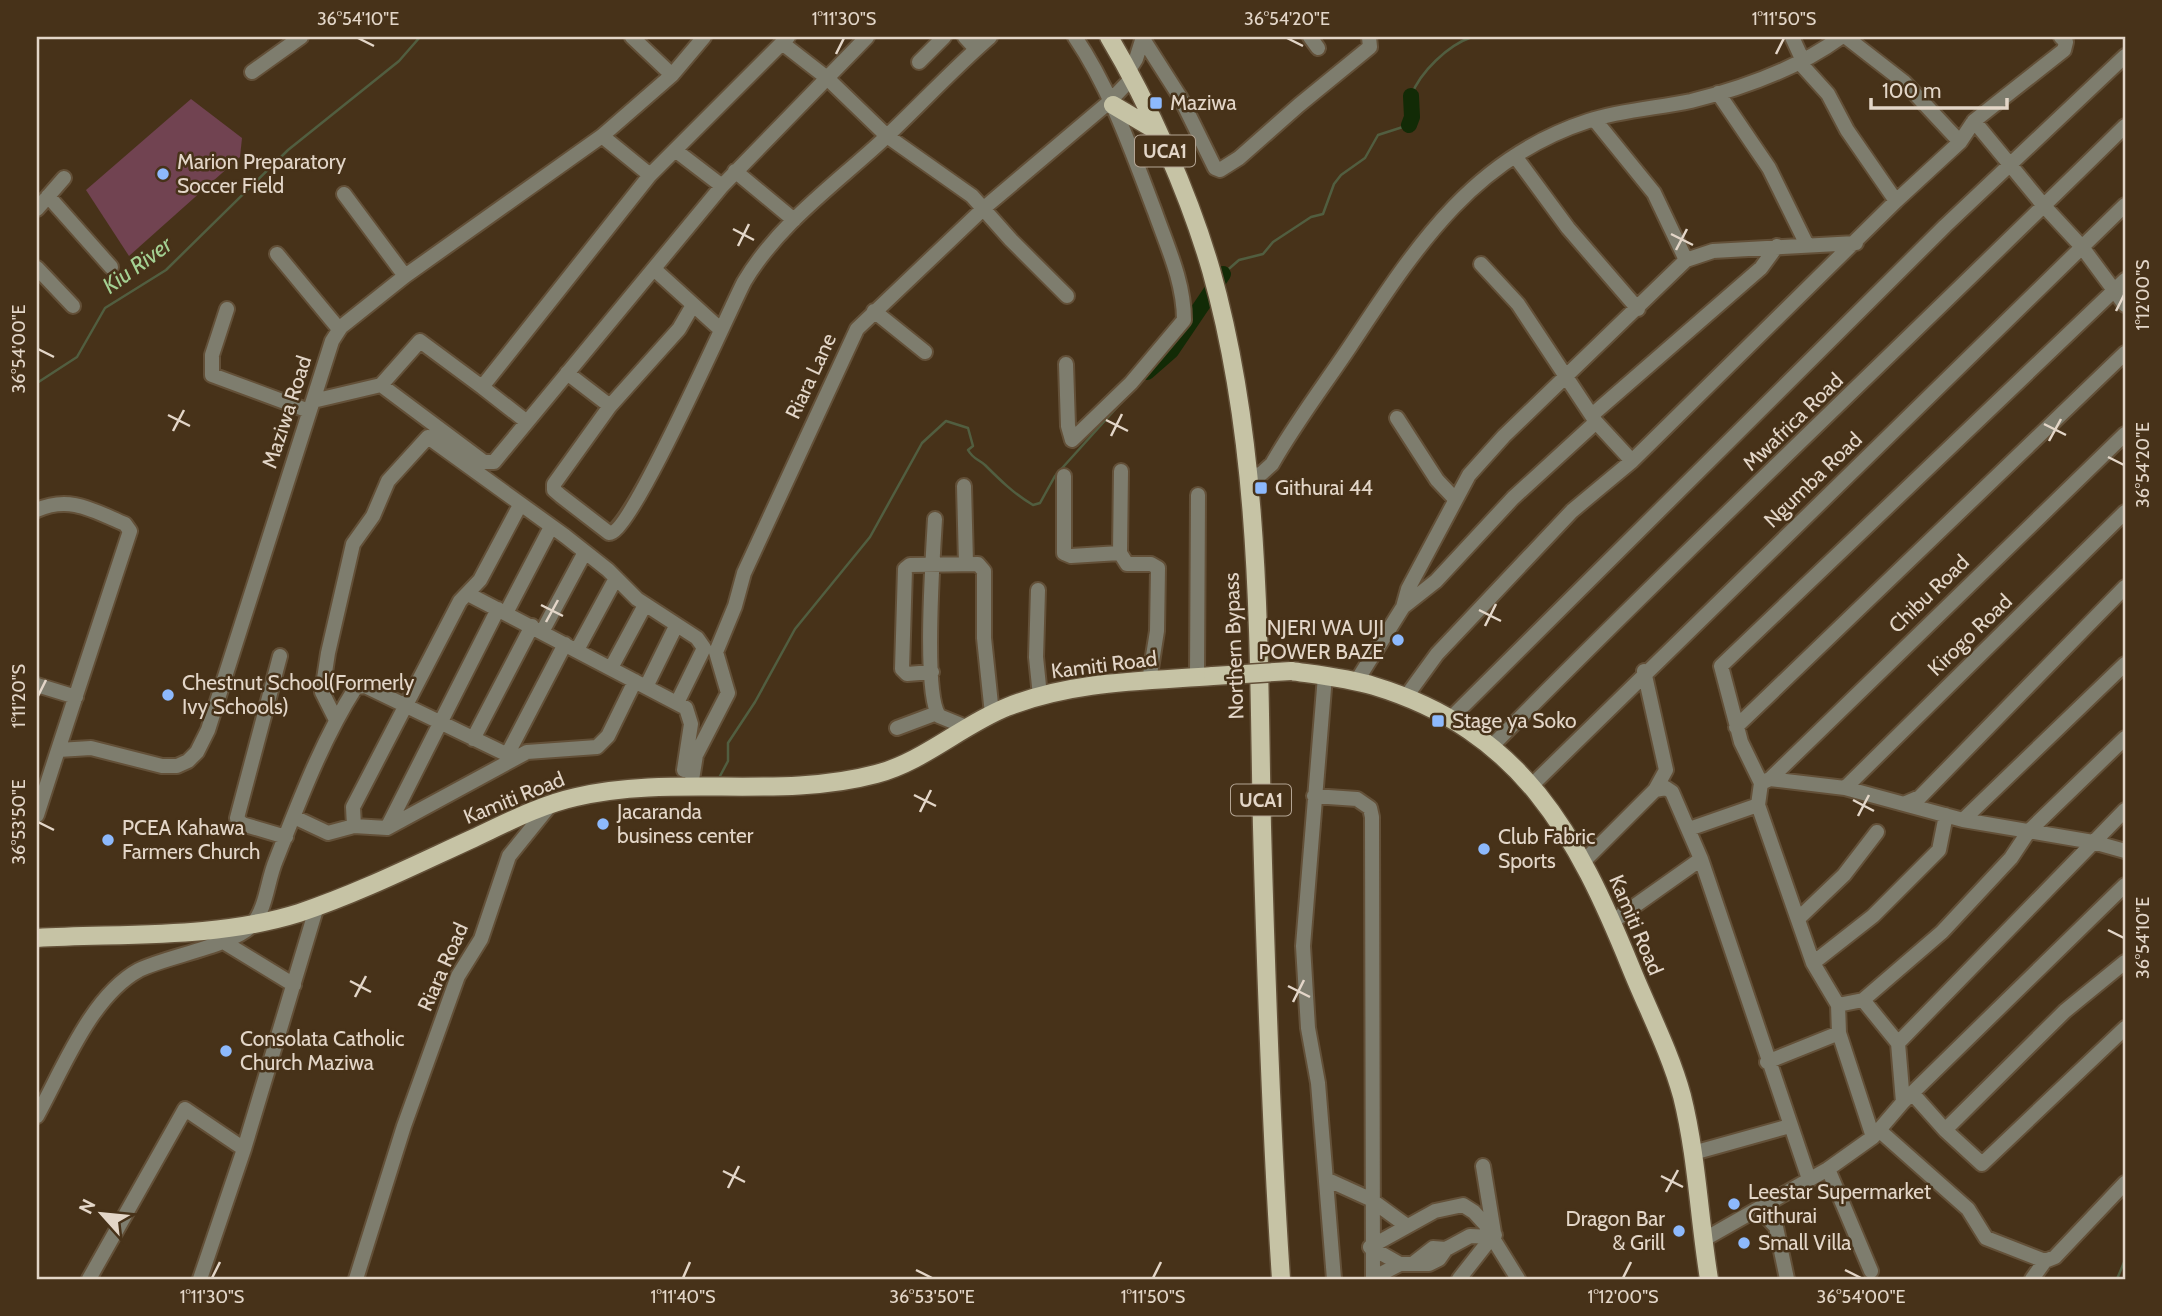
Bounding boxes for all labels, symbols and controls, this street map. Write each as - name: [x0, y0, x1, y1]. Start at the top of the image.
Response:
- text: 36°54'10"E: [317, 8, 399, 30]
- text: 1°11'30"S: [812, 8, 876, 30]
- text: 36°54'20"E: [1244, 8, 1330, 30]
- text: 1°11'50"S: [1752, 8, 1816, 30]
- scale bar: [1871, 66, 2008, 110]
- text: 100 m: [1882, 78, 1941, 103]
- place label: Maziwa: [1170, 90, 1237, 115]
- marker: Maziwa: [1148, 95, 1164, 111]
- road number: UCA1: [1135, 136, 1195, 167]
- place label: Marion Preparatory Soccer Field: [177, 149, 346, 198]
- marker: Marion Preparatory Soccer Field: [155, 166, 171, 182]
- water label: Kiu River: [97, 230, 178, 300]
- text: 1°12'00"S: [2132, 260, 2154, 330]
- text: 36°54'00"E: [8, 305, 30, 393]
- street label: Riara Lane: [780, 329, 841, 423]
- street label: Maziwa Road: [257, 352, 316, 471]
- street label: Mwafrica Road: [1737, 368, 1848, 476]
- text: 36°54'20"E: [2132, 422, 2154, 508]
- street label: Ngumba Road: [1759, 427, 1867, 533]
- place label: Githurai 44: [1275, 475, 1373, 500]
- marker: Githurai 44: [1253, 480, 1269, 496]
- street label: Chibu Road: [1883, 549, 1974, 638]
- street label: Northern Bypass: [1218, 572, 1249, 720]
- street label: Kirogo Road: [1922, 588, 2017, 681]
- place label: NJERI WA UJI POWER BAZE: [1258, 615, 1384, 664]
- marker: NJERI WA UJI POWER BAZE: [1390, 632, 1406, 648]
- street label: Kamiti Road: [1049, 646, 1158, 683]
- text: 1°11'20"S: [8, 664, 30, 728]
- place label: Chestnut School(Formerly Ivy Schools): [182, 670, 415, 719]
- marker: Chestnut School(Formerly Ivy Schools): [160, 687, 176, 703]
- place label: Stage ya Soko: [1452, 708, 1577, 733]
- marker: Stage ya Soko: [1430, 713, 1446, 729]
- street label: Kamiti Road: [460, 766, 568, 829]
- text: 36°53'50"E: [8, 779, 30, 865]
- road number: UCA1: [1231, 785, 1291, 816]
- place label: Jacaranda business center: [616, 799, 754, 848]
- place label: PCEA Kahawa Farmers Church: [122, 815, 260, 864]
- marker: Jacaranda business center: [595, 816, 611, 832]
- place label: Club Fabric Sports: [1498, 824, 1595, 873]
- marker: PCEA Kahawa Farmers Church: [100, 832, 116, 848]
- marker: Club Fabric Sports: [1476, 841, 1492, 857]
- street label: Kamiti Road: [1604, 871, 1669, 979]
- text: 36°54'10"E: [2132, 897, 2154, 979]
- street label: Riara Road: [412, 919, 473, 1015]
- place label: Consolata Catholic Church Maziwa: [240, 1026, 405, 1075]
- marker: Consolata Catholic Church Maziwa: [218, 1043, 234, 1059]
- place label: Leestar Supermarket Githurai: [1748, 1179, 1931, 1228]
- north arrow: [66, 1180, 136, 1250]
- text: N: [74, 1195, 101, 1218]
- marker: Leestar Supermarket Githurai: [1726, 1196, 1742, 1212]
- place label: Dragon Bar & Grill: [1566, 1206, 1665, 1255]
- marker: Dragon Bar & Grill: [1671, 1223, 1687, 1239]
- place label: Small Villa: [1758, 1230, 1851, 1255]
- marker: Small Villa: [1736, 1235, 1752, 1251]
- text: 1°11'30"S: [180, 1286, 244, 1308]
- text: 1°11'40"S: [651, 1286, 715, 1308]
- text: 36°53'50"E: [889, 1286, 975, 1308]
- text: 1°11'50"S: [1121, 1286, 1185, 1308]
- text: 1°12'00"S: [1588, 1286, 1658, 1308]
- text: 36°54'00"E: [1817, 1286, 1905, 1308]

